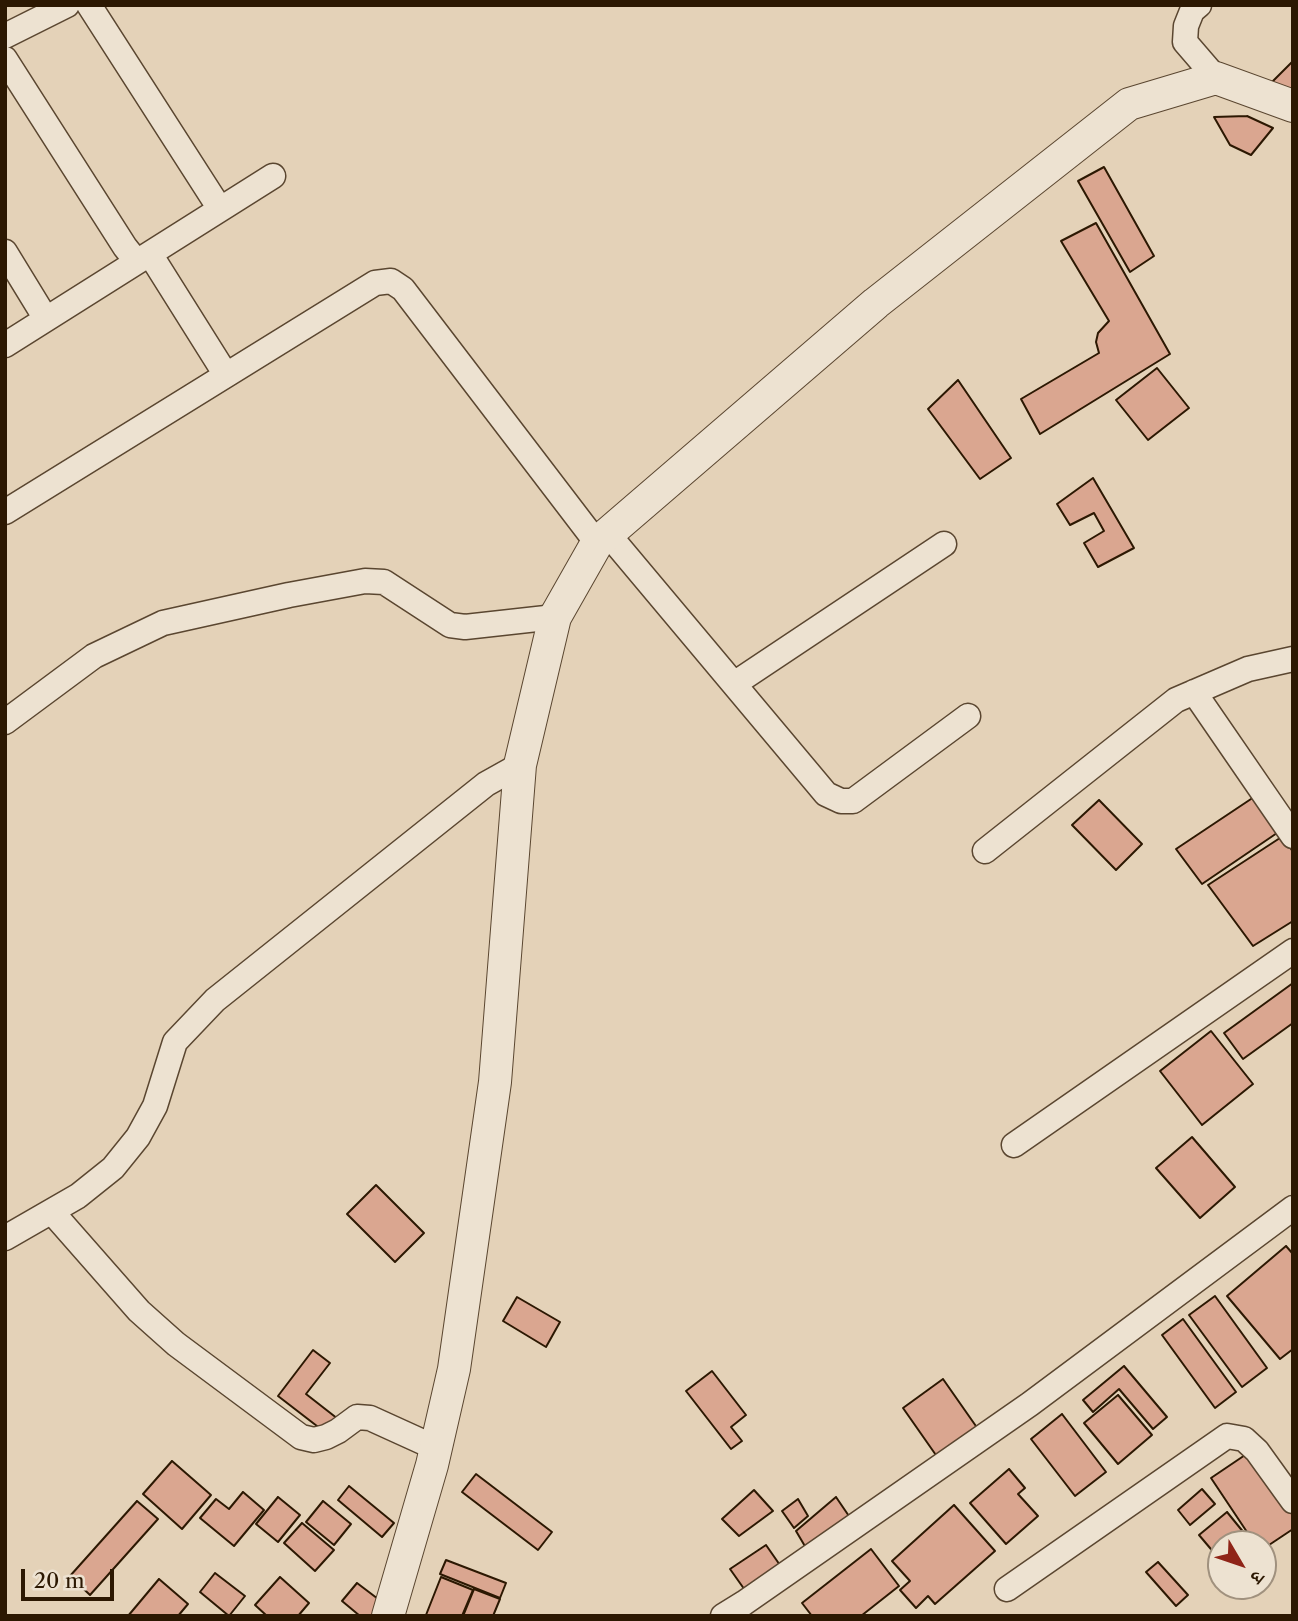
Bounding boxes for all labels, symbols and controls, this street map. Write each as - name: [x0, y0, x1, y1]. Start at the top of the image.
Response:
- north arrow: [1207, 1530, 1277, 1600]
- scale bar: [24, 1554, 117, 1598]
- text: उ: [1245, 1566, 1269, 1588]
- text: 20 m: [34, 1568, 85, 1593]

